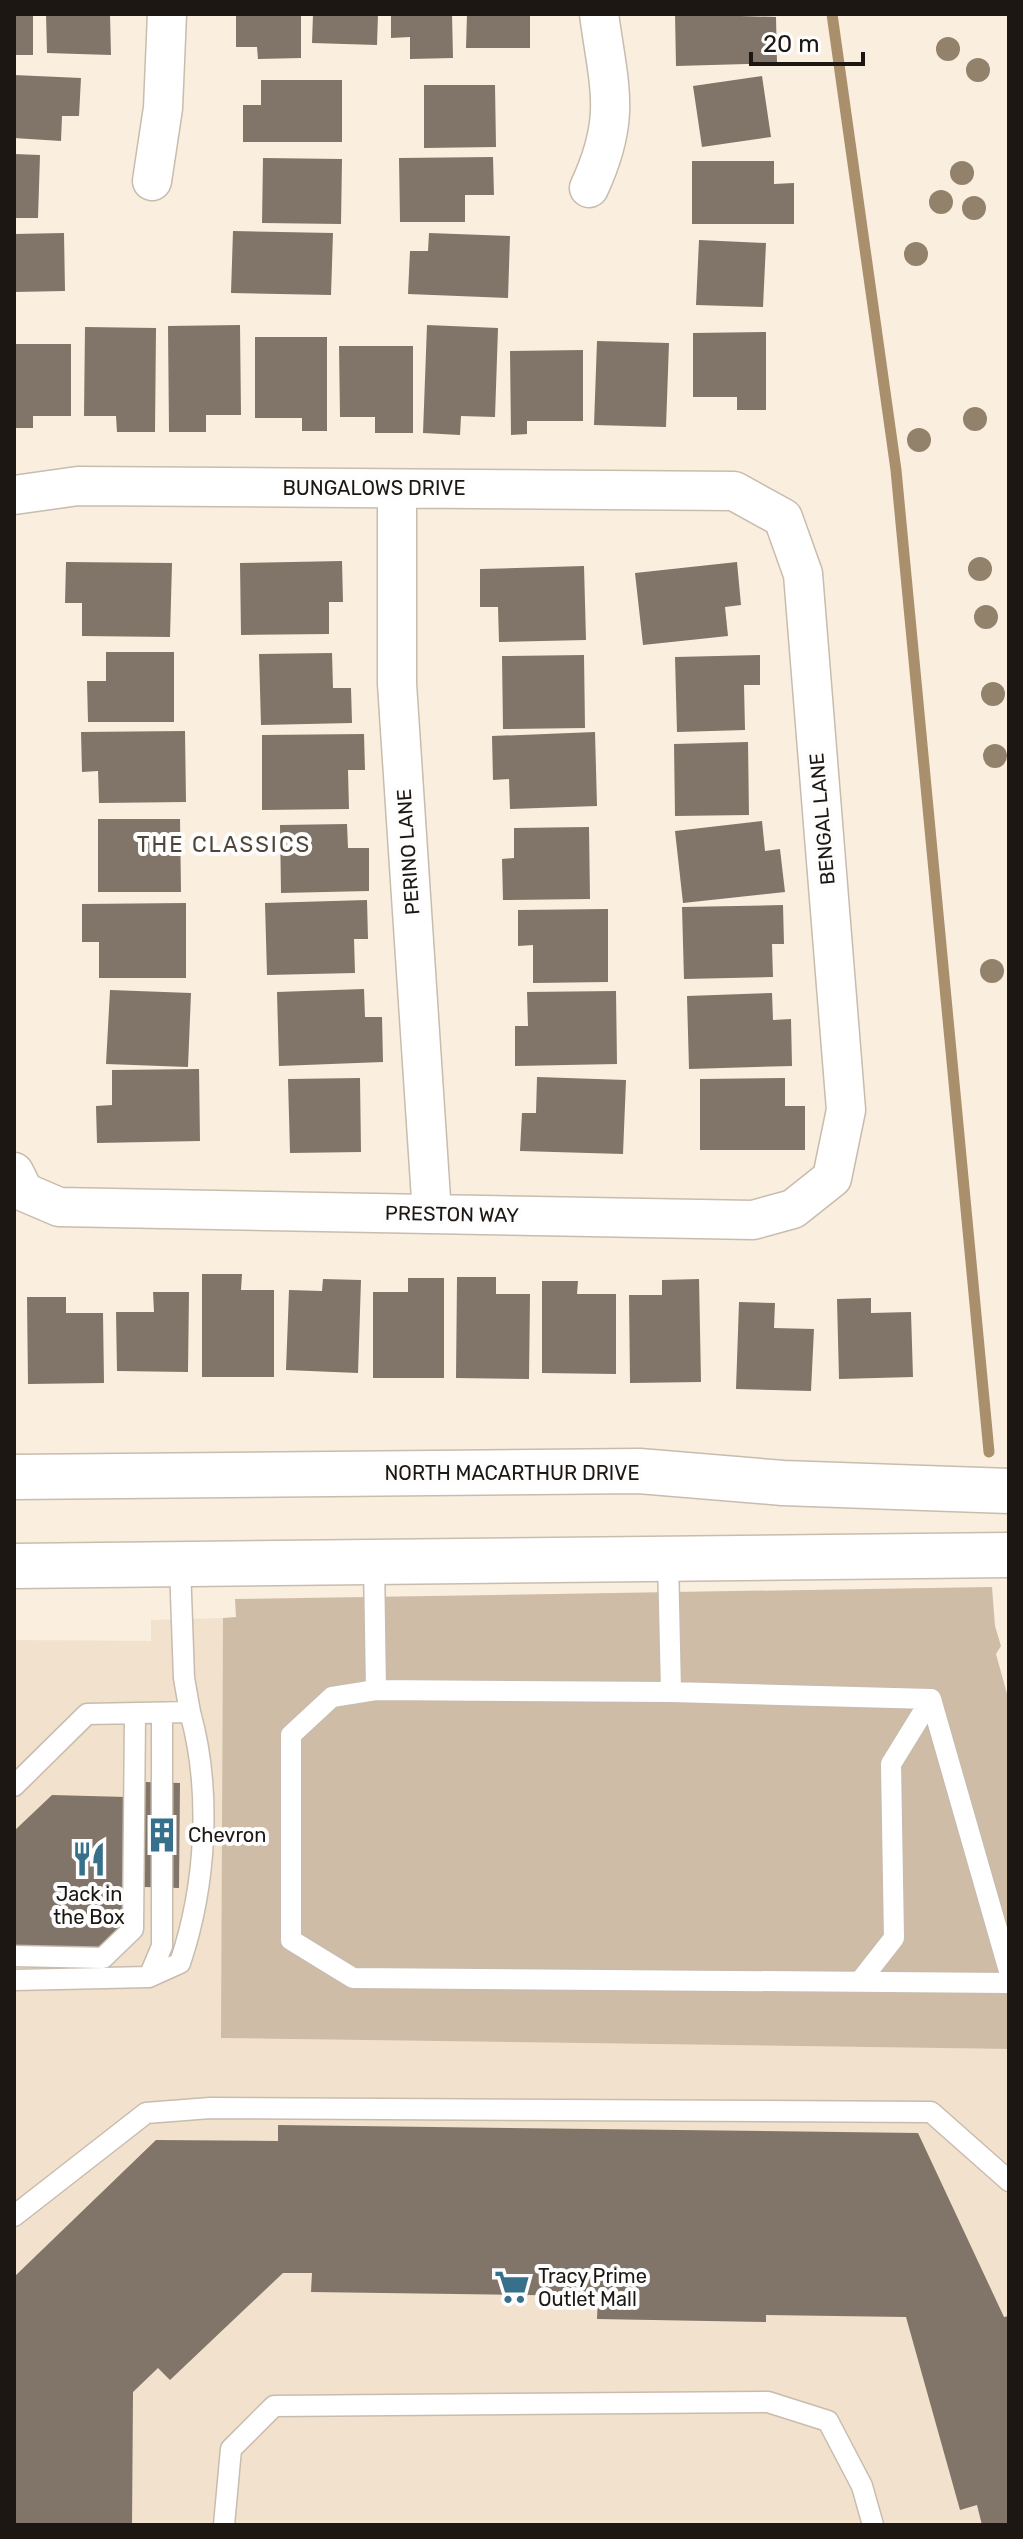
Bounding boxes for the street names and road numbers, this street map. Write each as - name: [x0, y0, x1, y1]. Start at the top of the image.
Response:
- street label: BUNGALOWS DRIVE: [282, 476, 466, 500]
- street label: BENGAL LANE: [804, 752, 840, 886]
- street label: PERINO LANE: [392, 788, 424, 916]
- street label: PRESTON WAY: [385, 1201, 519, 1227]
- street label: NORTH MACARTHUR DRIVE: [384, 1461, 640, 1485]

